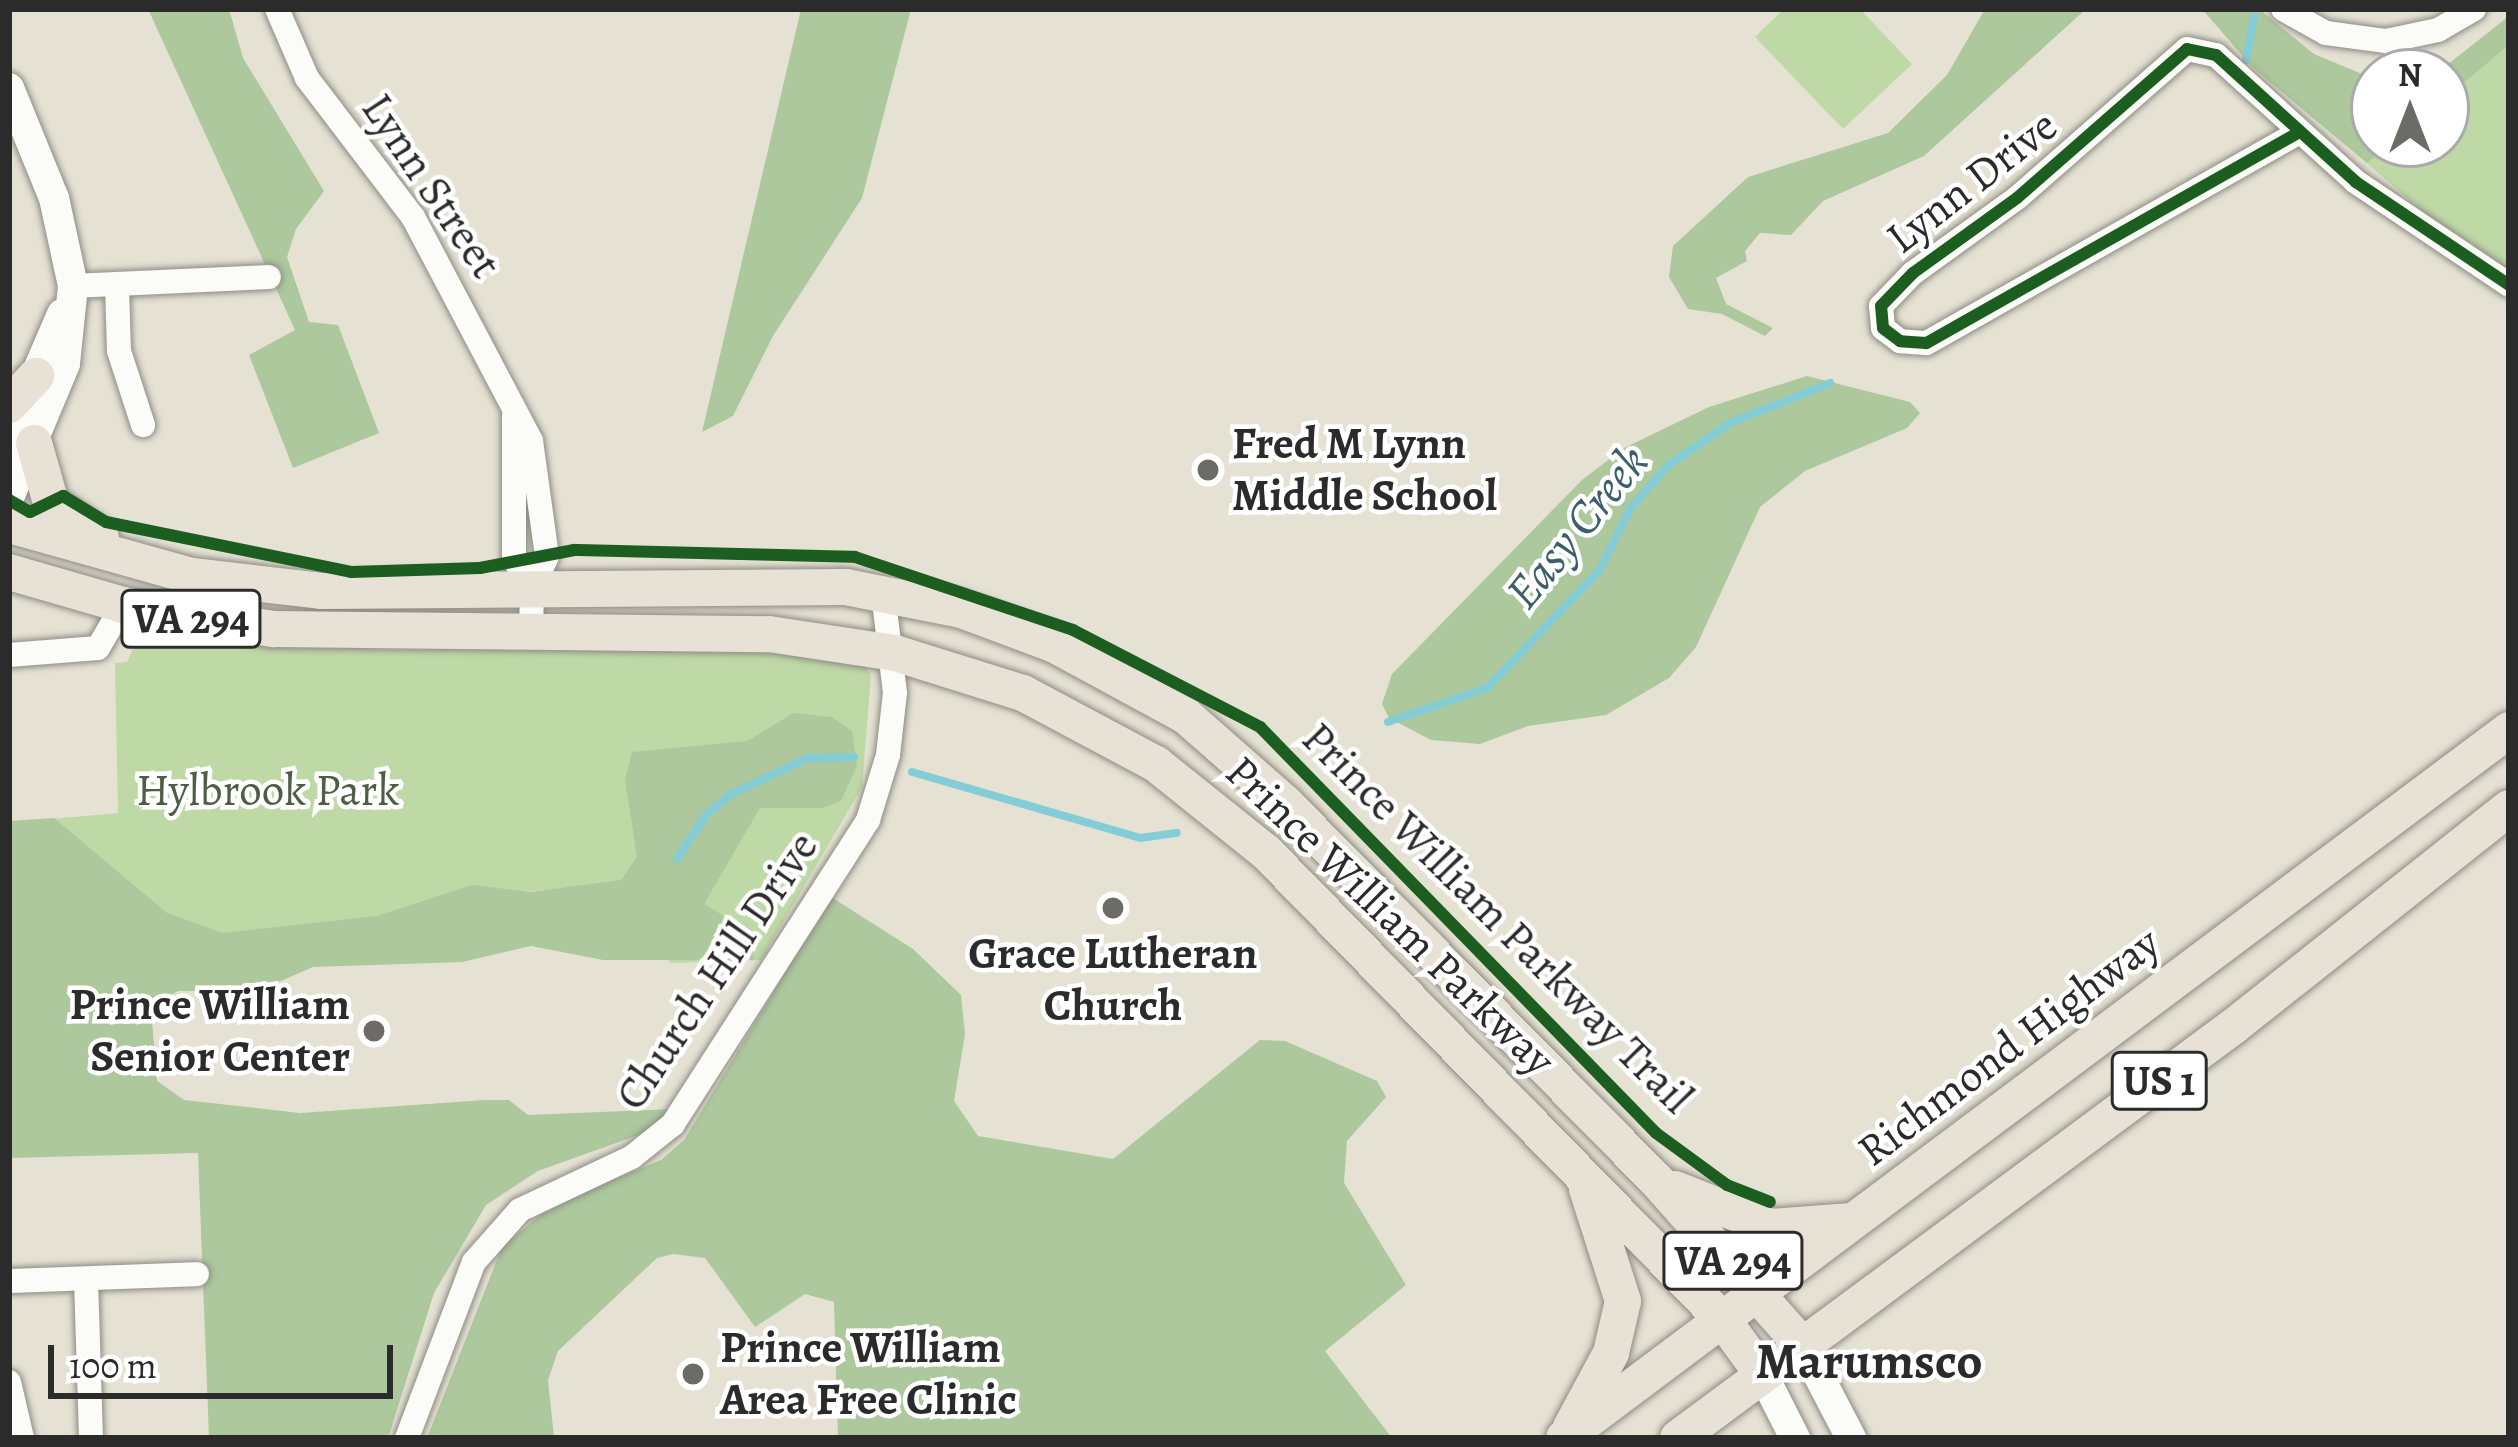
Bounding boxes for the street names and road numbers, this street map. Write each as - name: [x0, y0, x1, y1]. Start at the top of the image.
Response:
- street label: Lynn Street: [350, 83, 512, 289]
- street label: Lynn Drive: [1876, 99, 2068, 265]
- road number: VA 294: [119, 583, 263, 655]
- street label: Prince William Parkway Trail: [1290, 711, 1704, 1125]
- street label: Prince William Parkway: [1214, 745, 1566, 1087]
- street label: Church Hill Drive: [604, 822, 830, 1120]
- street label: Richmond Highway: [1848, 916, 2170, 1178]
- road number: US 1: [2108, 1045, 2210, 1117]
- road number: VA 294: [1661, 1225, 1805, 1297]

